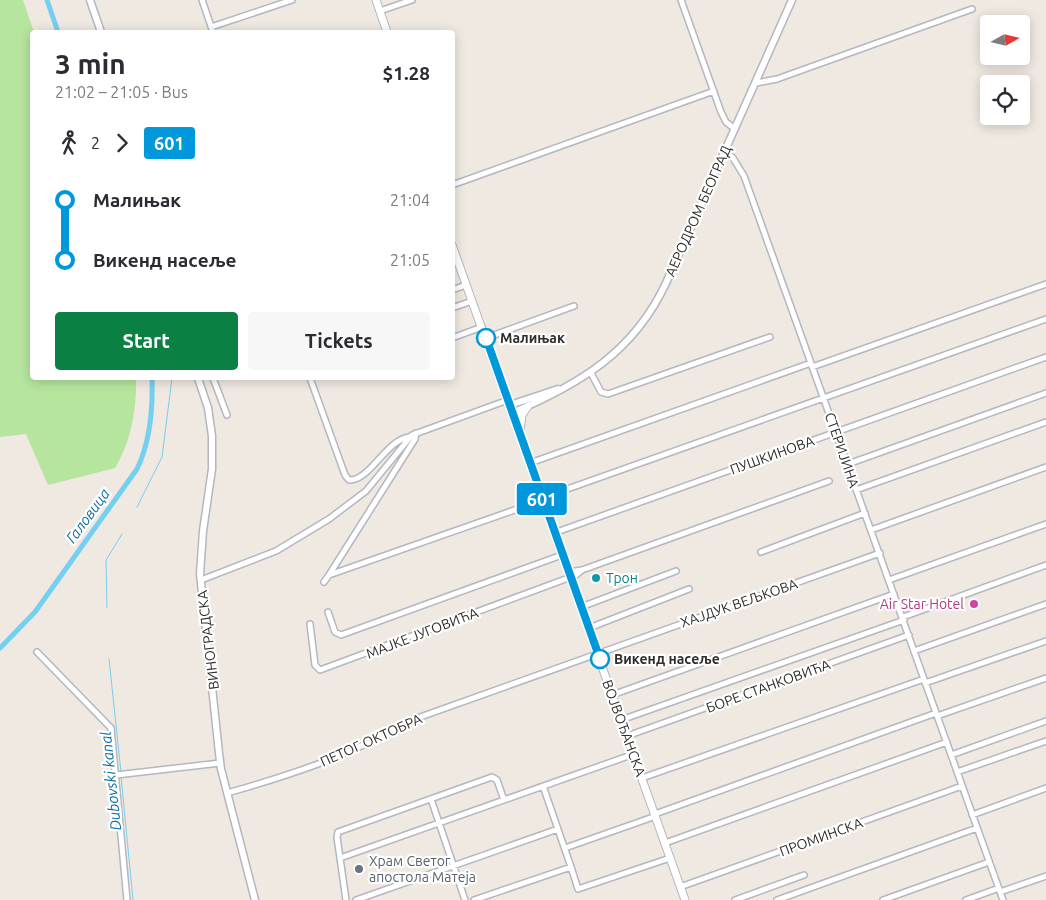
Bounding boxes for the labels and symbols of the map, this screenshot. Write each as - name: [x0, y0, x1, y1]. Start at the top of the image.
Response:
- north arrow: [980, 15, 1030, 65]
- street label: АЕРОДРОМ БЕОГРАД: [662, 143, 734, 279]
- marker: Малињак: [476, 328, 496, 348]
- place label: Малињак: [500, 330, 565, 346]
- street label: СТЕРИЈИНА: [822, 410, 862, 490]
- street label: ПУШКИНОВА: [728, 432, 816, 478]
- line badge: 601: [513, 483, 571, 515]
- water label: Галовица: [62, 485, 113, 546]
- place label: Трон: [606, 570, 638, 586]
- marker: Трон: [590, 572, 602, 584]
- street label: ХАЈДУК ВЕЉКОВА: [678, 575, 800, 631]
- street label: ВИНОГРАДСКА: [194, 589, 222, 691]
- place label: Air Star Hotel: [880, 596, 964, 612]
- marker: Air Star Hotel: [968, 598, 980, 610]
- street label: МАЈКЕ ЈУГОВИЋА: [364, 604, 480, 662]
- marker: Викенд насеље: [590, 649, 610, 669]
- place label: Викенд насеље: [614, 651, 720, 667]
- street label: БОРЕ СТАНКОВИЋА: [704, 656, 832, 716]
- street label: ВОЈВОЂАНСКА: [599, 677, 649, 779]
- street label: ПЕТОГ ОКТОБРА: [318, 710, 424, 770]
- water label: Dubovski kanal: [97, 730, 124, 831]
- street label: ПРОМИНСКА: [777, 815, 865, 859]
- place label: Храм Светог апостола Матеја: [369, 853, 476, 885]
- marker: Храм Светог апостола Матеја: [353, 863, 365, 875]

